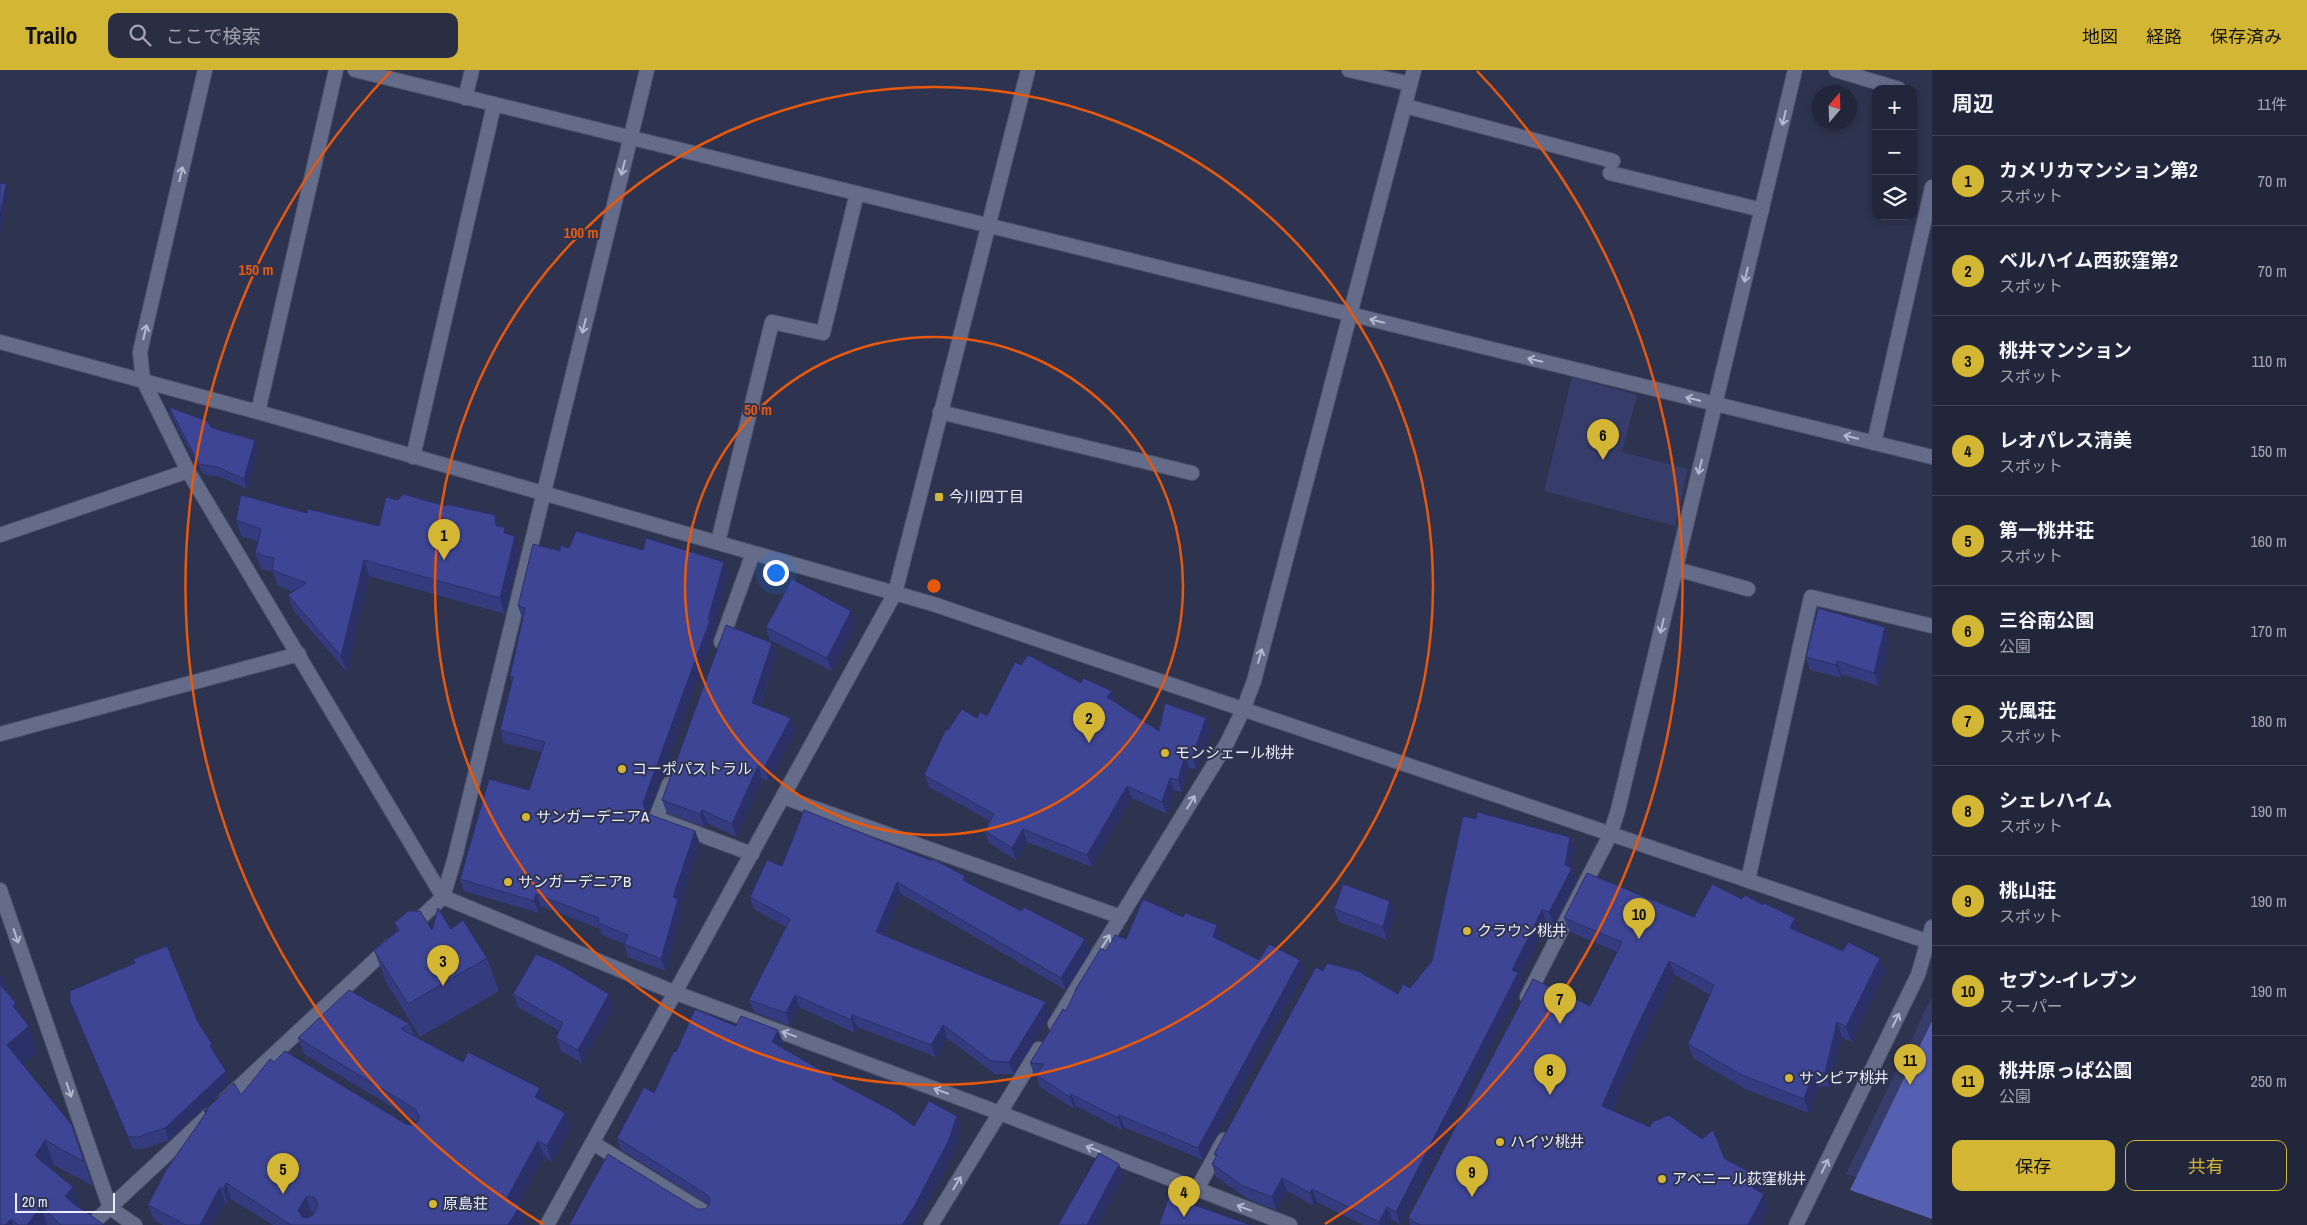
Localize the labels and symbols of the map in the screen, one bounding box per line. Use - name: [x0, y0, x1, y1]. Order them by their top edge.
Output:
- north arrow: [1812, 85, 1857, 130]
- one-way arrow: [1779, 109, 1789, 125]
- one-way arrow: [618, 160, 627, 176]
- one-way arrow: [177, 166, 186, 182]
- text: 100 m: [564, 222, 598, 243]
- text: 150 m: [239, 259, 273, 280]
- one-way arrow: [1741, 267, 1750, 283]
- one-way arrow: [1370, 316, 1386, 325]
- one-way arrow: [579, 318, 588, 334]
- one-way arrow: [141, 324, 150, 340]
- one-way arrow: [1528, 355, 1544, 364]
- one-way arrow: [1685, 394, 1701, 403]
- text: 50 m: [744, 399, 772, 420]
- pin: 6: [1587, 419, 1619, 460]
- one-way arrow: [1843, 432, 1859, 441]
- one-way arrow: [1695, 459, 1704, 475]
- place label: 今川四丁目: [949, 486, 1024, 507]
- marker: 今川四丁目: [933, 491, 945, 503]
- pin: 1: [428, 519, 460, 560]
- your location: [763, 560, 789, 586]
- centre of rings: [925, 577, 943, 595]
- one-way arrow: [1657, 617, 1666, 633]
- one-way arrow: [1256, 649, 1266, 665]
- pin: 2: [1073, 702, 1105, 743]
- place label: モンシェール桃井: [1175, 742, 1295, 763]
- marker: モンシェール桃井: [1159, 747, 1171, 759]
- place label: コーポパストラル: [632, 758, 752, 779]
- marker: コーポパストラル: [616, 763, 628, 775]
- one-way arrow: [1186, 795, 1196, 809]
- place label: サンガーデニアA: [536, 806, 650, 827]
- marker: サンガーデニアA: [520, 811, 532, 823]
- place label: サンガーデニアB: [518, 871, 631, 892]
- marker: サンガーデニアB: [502, 876, 514, 888]
- pin: 10: [1623, 898, 1655, 939]
- place label: クラウン桃井: [1477, 920, 1567, 941]
- marker: クラウン桃井: [1461, 925, 1473, 937]
- one-way arrow: [12, 928, 21, 944]
- one-way arrow: [1102, 934, 1112, 948]
- pin: 3: [427, 945, 459, 986]
- pin: 7: [1544, 983, 1576, 1024]
- one-way arrow: [1891, 1012, 1901, 1027]
- one-way arrow: [781, 1029, 797, 1038]
- pin: 11: [1894, 1044, 1926, 1085]
- pin: 8: [1534, 1054, 1566, 1095]
- place label: サンピア桃井: [1799, 1067, 1889, 1088]
- marker: サンピア桃井: [1783, 1072, 1795, 1084]
- one-way arrow: [65, 1082, 74, 1097]
- one-way arrow: [934, 1086, 949, 1095]
- place label: ハイツ桃井: [1510, 1131, 1585, 1152]
- marker: ハイツ桃井: [1494, 1136, 1506, 1148]
- one-way arrow: [1086, 1144, 1101, 1153]
- pin: 5: [267, 1153, 299, 1194]
- pin: 9: [1456, 1156, 1488, 1197]
- one-way arrow: [1820, 1158, 1830, 1173]
- place label: アベニール荻窪桃井: [1672, 1168, 1807, 1189]
- marker: アベニール荻窪桃井: [1656, 1173, 1668, 1185]
- pin: 4: [1168, 1176, 1200, 1217]
- one-way arrow: [952, 1177, 962, 1191]
- scale bar: [15, 1190, 115, 1213]
- place label: 原島荘: [443, 1193, 488, 1214]
- marker: 原島荘: [427, 1198, 439, 1210]
- one-way arrow: [1237, 1202, 1252, 1212]

